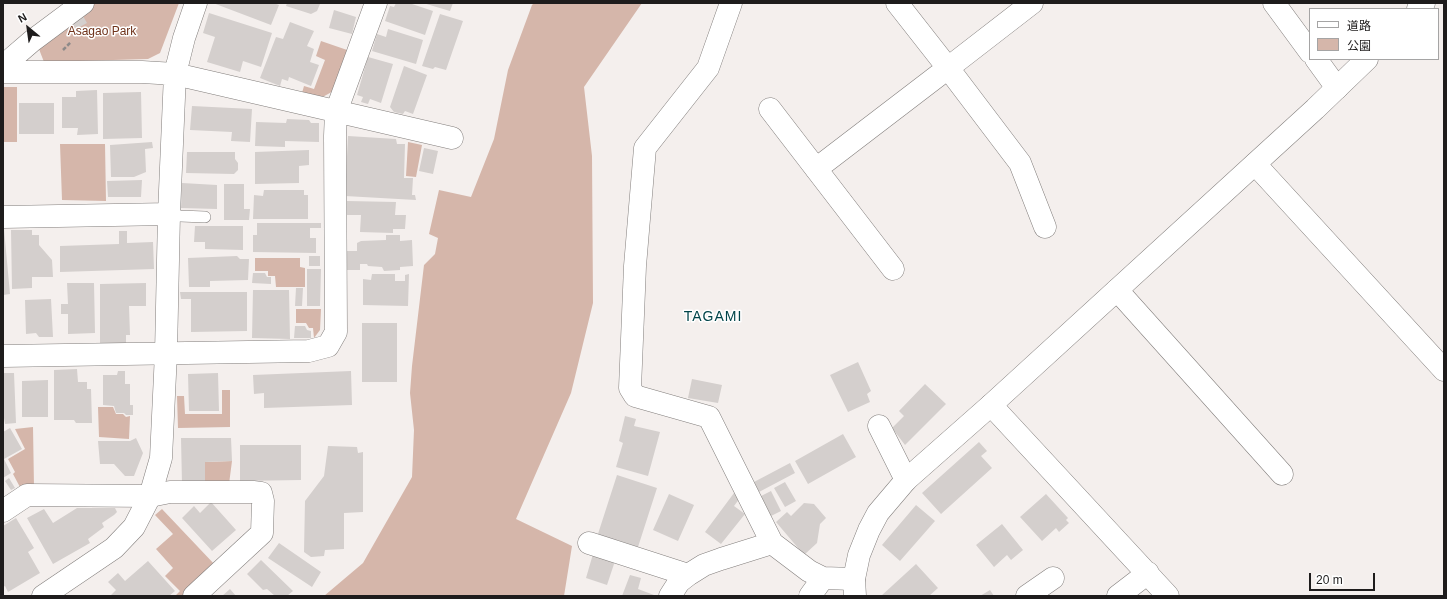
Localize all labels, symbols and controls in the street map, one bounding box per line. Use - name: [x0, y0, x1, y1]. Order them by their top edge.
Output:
- north arrow: [8, 8, 48, 48]
- legend: [1309, 8, 1439, 60]
- text: N: [16, 10, 29, 25]
- text: 道路: [1347, 19, 1371, 33]
- park label: Asagao Park: [68, 25, 136, 39]
- text: 公園: [1347, 39, 1371, 53]
- district label: TAGAMI: [684, 309, 742, 325]
- scale bar: [1311, 565, 1377, 591]
- text: 20 m: [1316, 573, 1343, 587]

